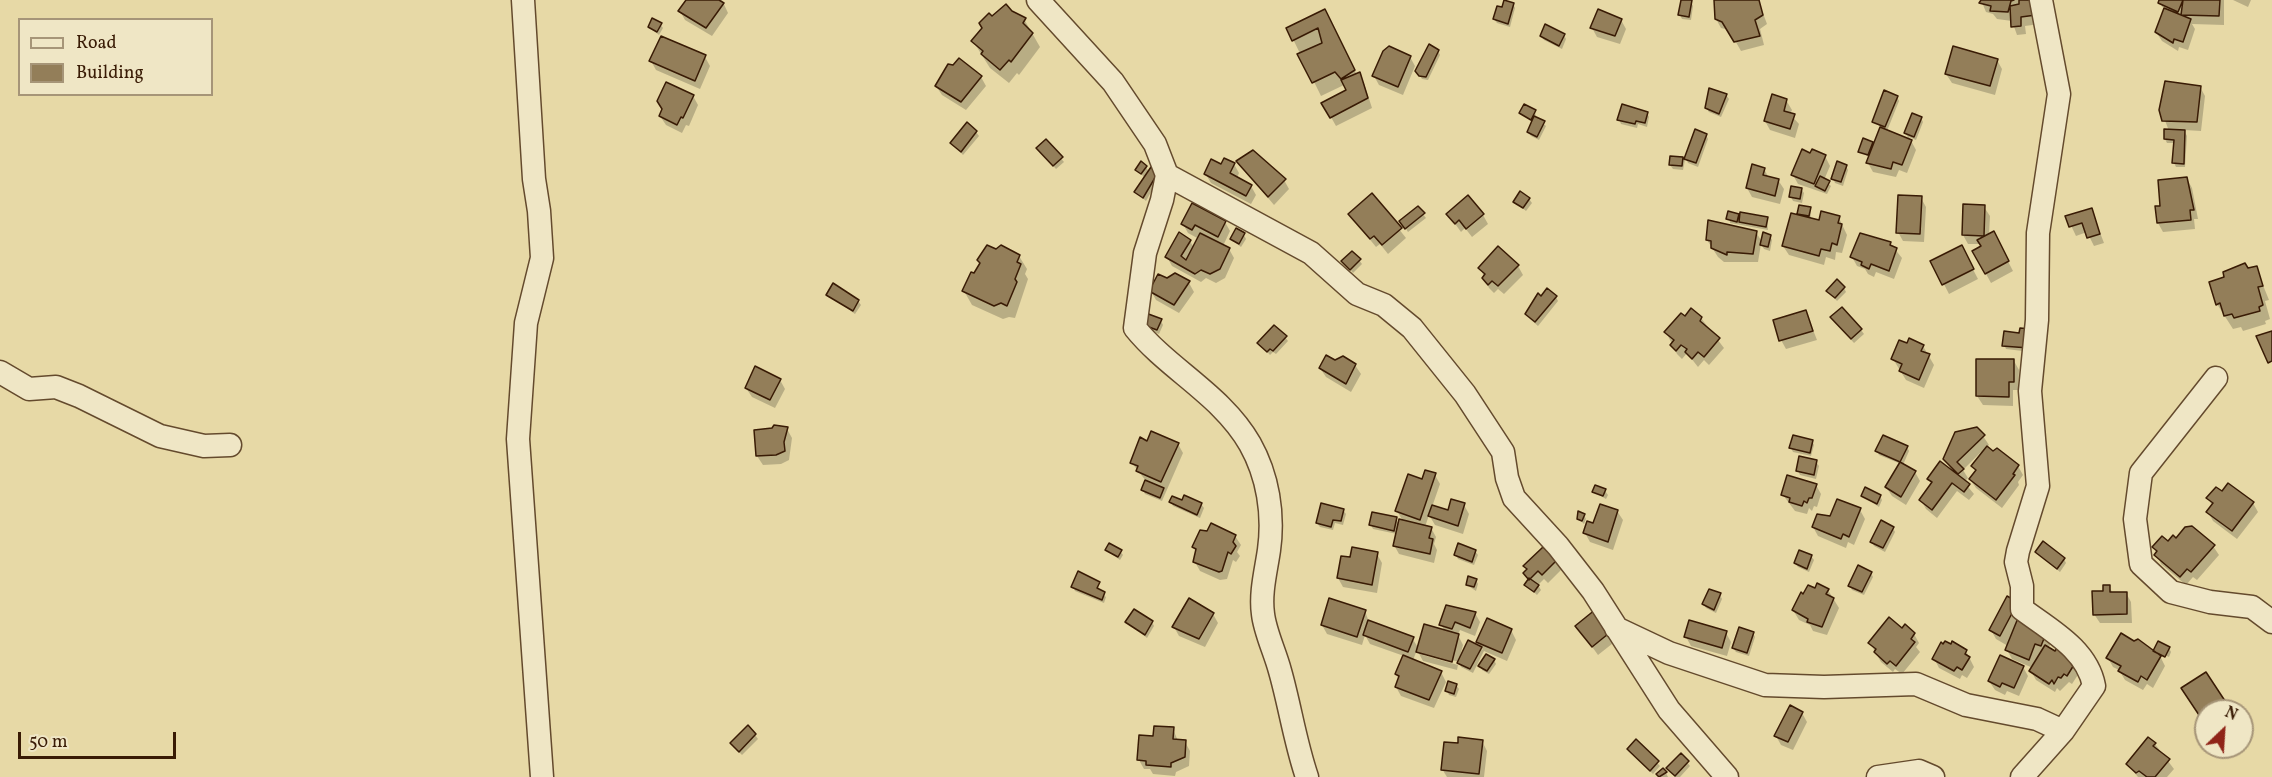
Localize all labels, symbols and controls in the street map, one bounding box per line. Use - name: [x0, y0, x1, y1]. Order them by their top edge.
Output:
- legend: [18, 18, 213, 96]
- text: Road: [76, 31, 117, 56]
- text: Building: [76, 61, 144, 86]
- north arrow: [2194, 699, 2254, 759]
- text: N: [2221, 702, 2241, 727]
- scale bar: [21, 720, 178, 758]
- text: 50 m: [29, 730, 68, 755]

